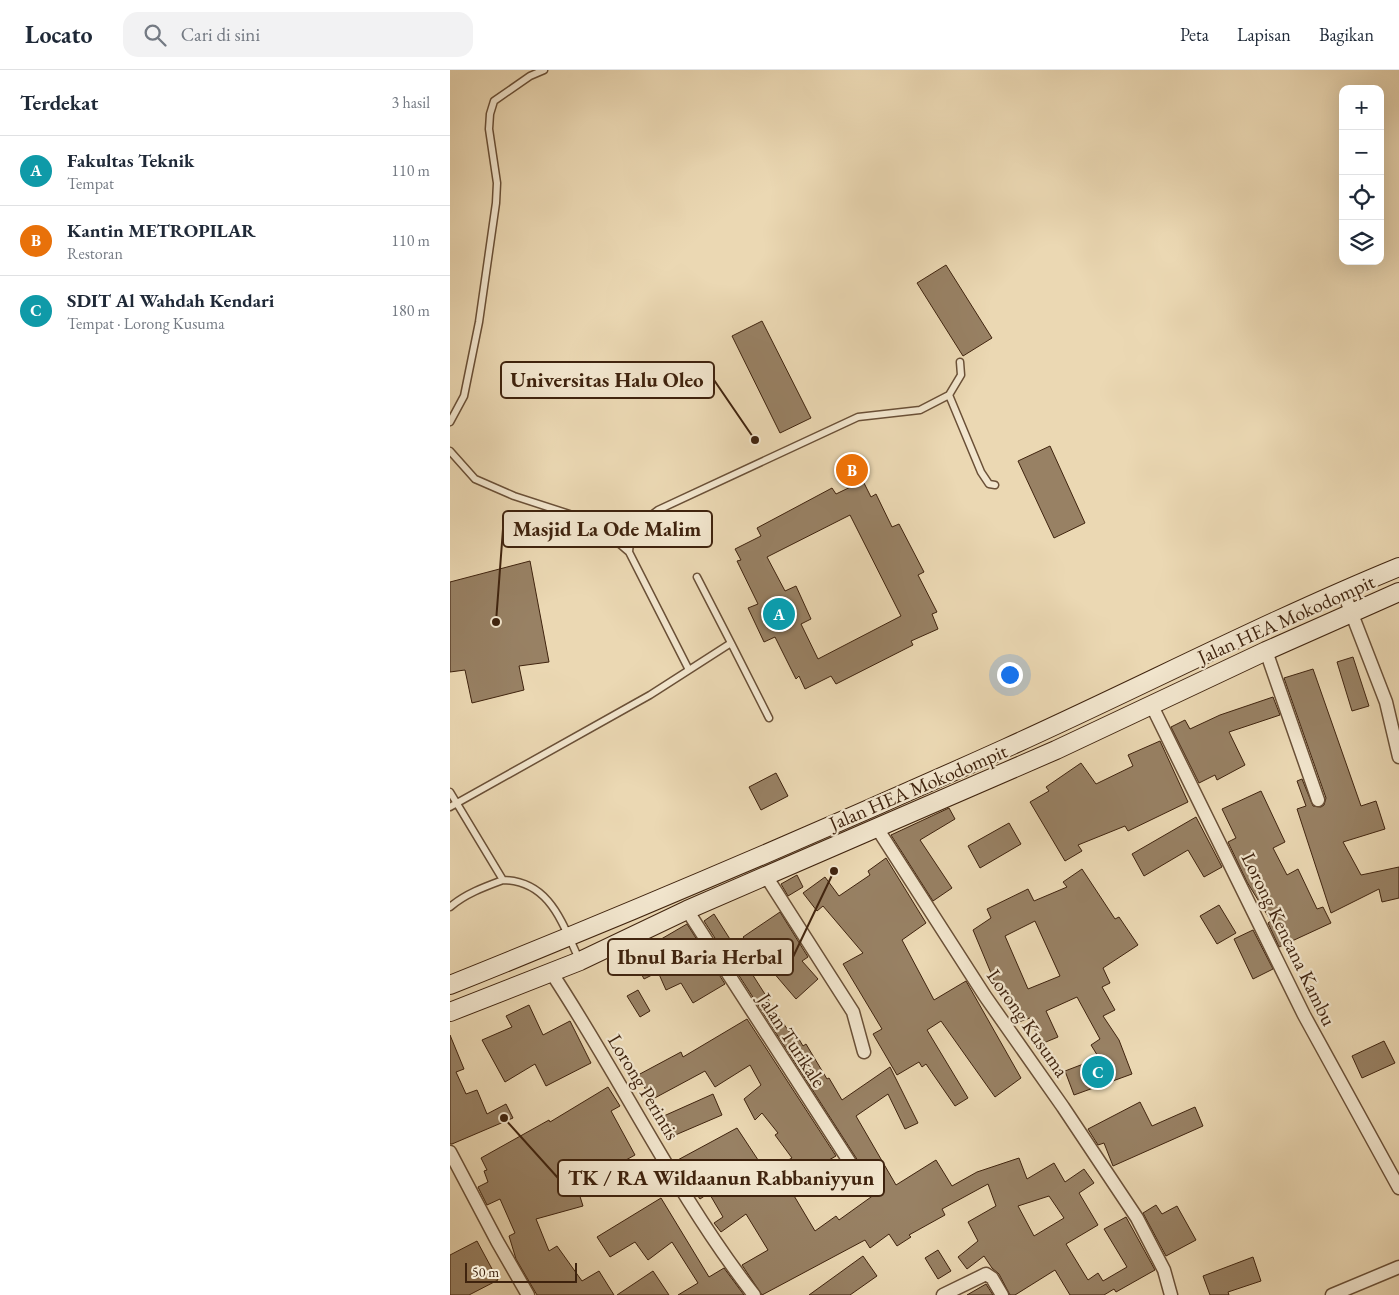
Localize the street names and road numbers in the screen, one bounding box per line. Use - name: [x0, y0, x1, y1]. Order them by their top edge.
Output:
- street label: Jalan HEA Mokodompit: [1192, 568, 1379, 671]
- street label: Jalan HEA Mokodompit: [823, 737, 1012, 837]
- street label: Lorong Kencana Kambu: [1236, 848, 1342, 1030]
- street label: Lorong Kusuma: [981, 964, 1075, 1082]
- street label: Jalan Turikale: [751, 986, 832, 1092]
- street label: Lorong Perintis: [602, 1029, 686, 1145]

